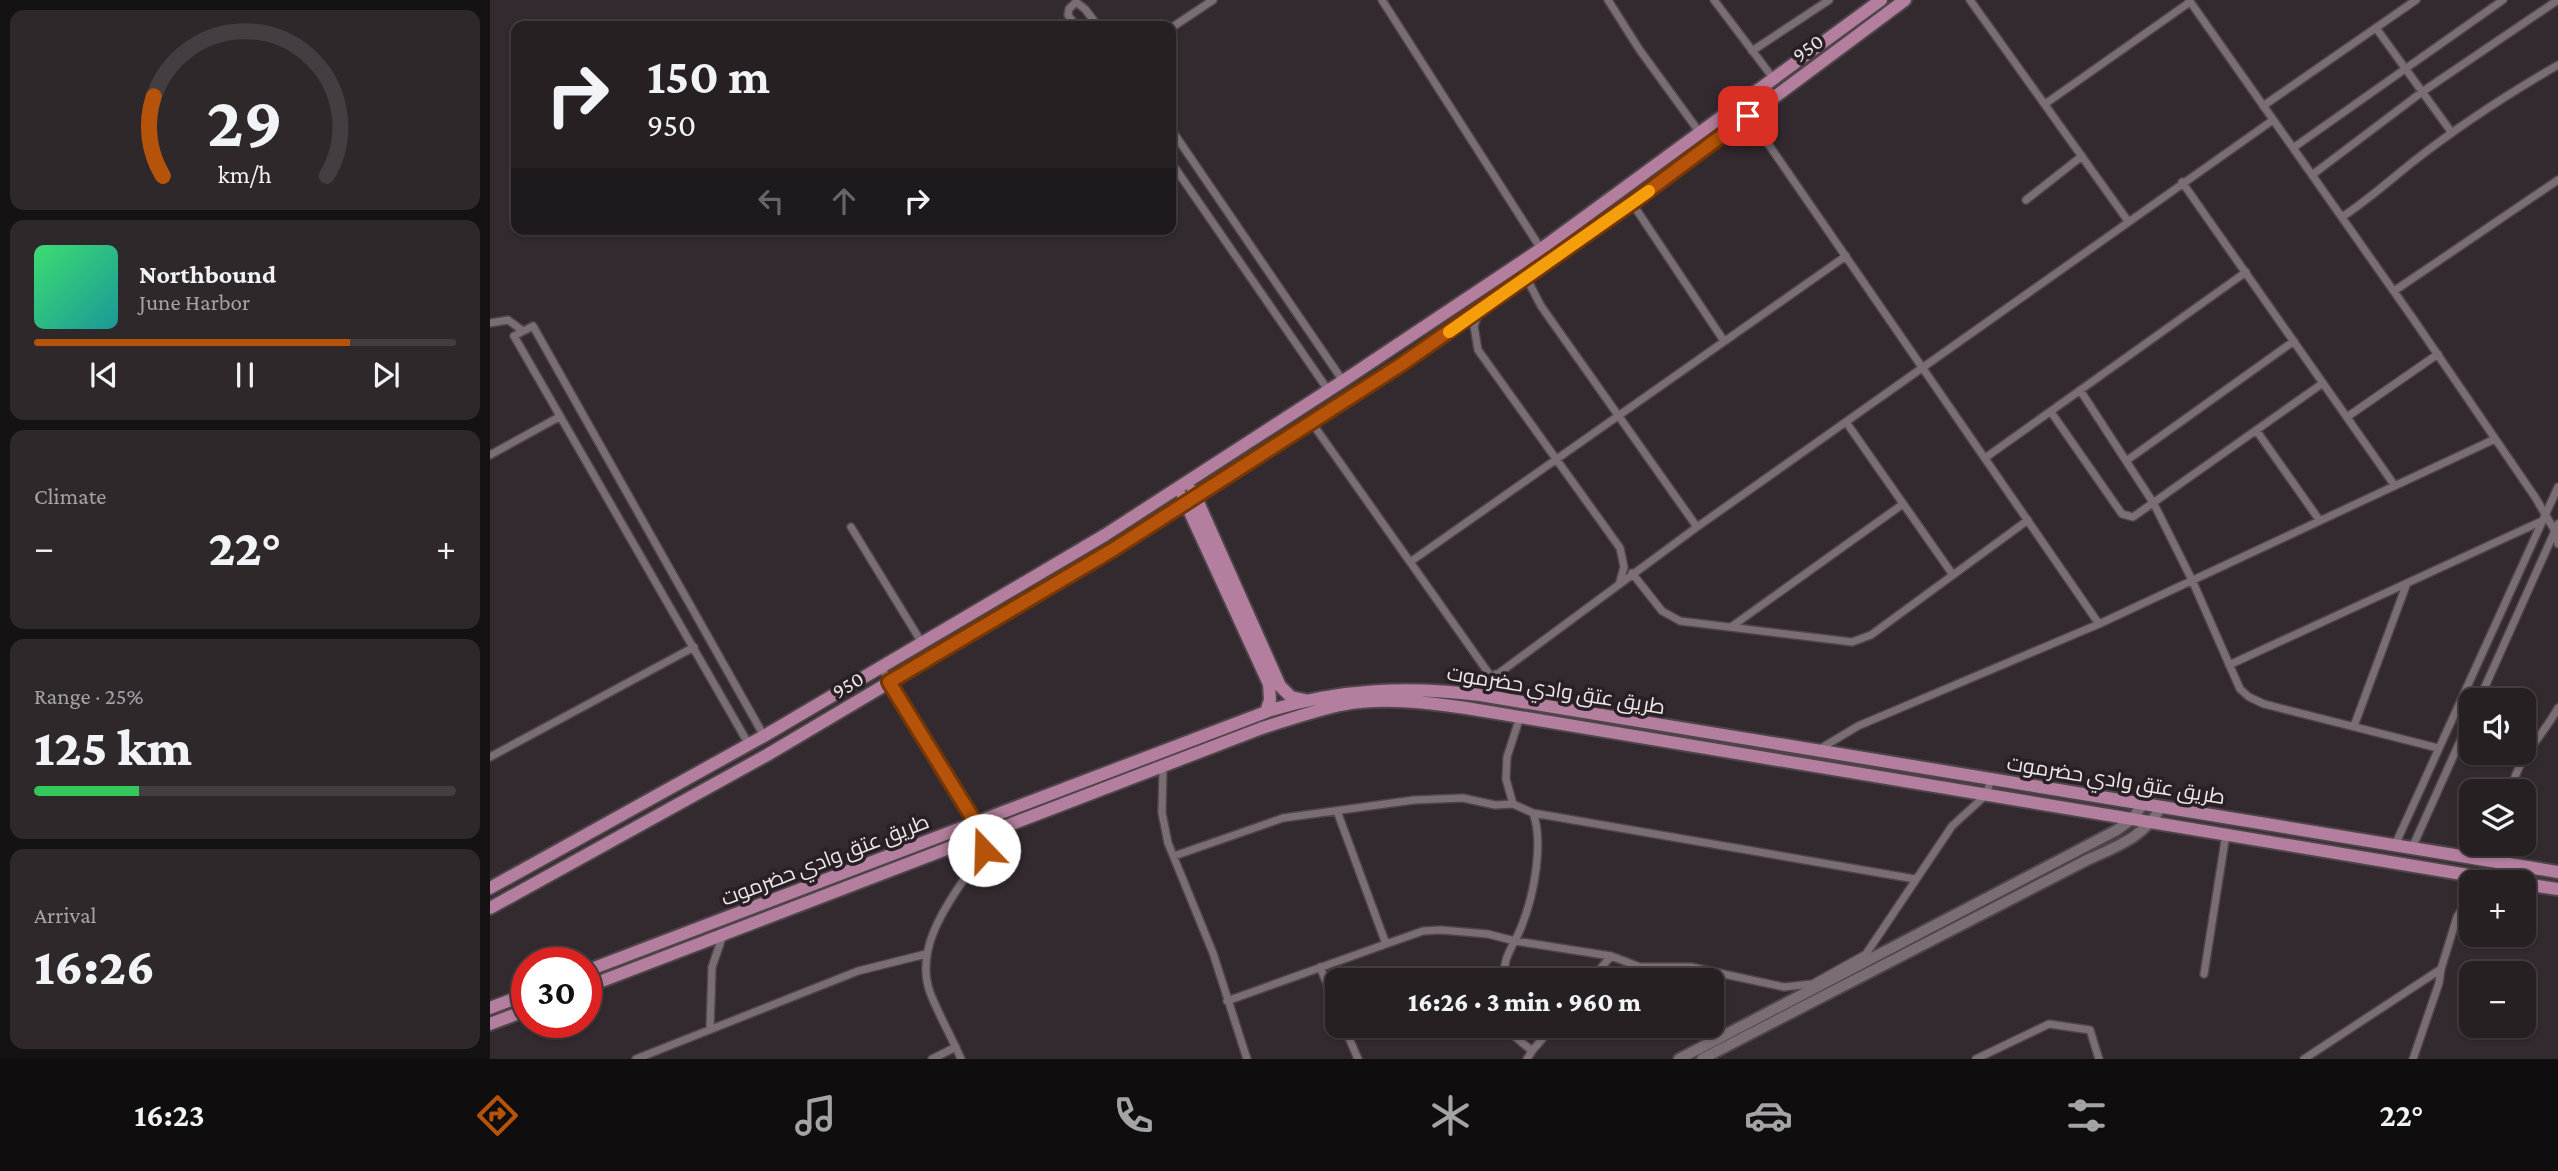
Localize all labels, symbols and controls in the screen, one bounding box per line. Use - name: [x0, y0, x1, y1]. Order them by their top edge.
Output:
- street label: 950: [1788, 29, 1828, 67]
- icon: right: [532, 49, 623, 140]
- text: 150 m: [647, 49, 770, 104]
- text: 29: [207, 81, 283, 162]
- pin: [1718, 86, 1778, 146]
- icon: arrive: [1729, 97, 1767, 135]
- text: 950: [647, 107, 696, 143]
- text: km/h: [218, 161, 272, 188]
- icon: left: [752, 182, 790, 220]
- icon: ahead: [825, 182, 863, 220]
- icon: right: [898, 182, 936, 220]
- text: Northbound: [139, 260, 276, 289]
- text: June Harbor: [139, 289, 250, 315]
- icon: previous: [85, 356, 123, 394]
- icon: pause: [226, 356, 264, 394]
- icon: next: [367, 356, 405, 394]
- text: Climate: [34, 483, 106, 509]
- text: 22°: [208, 518, 282, 576]
- text: −: [34, 526, 54, 568]
- text: +: [436, 526, 456, 568]
- street label: طريق عتق وادي حضرموت: [1445, 661, 1667, 723]
- street label: 950: [828, 666, 868, 704]
- text: Range · 25%: [34, 683, 143, 709]
- map controls: [2459, 688, 2536, 1038]
- button: sound: [2459, 688, 2536, 765]
- text: 125 km: [34, 718, 192, 776]
- street label: طريق عتق وادي حضرموت: [2005, 751, 2227, 813]
- button: layers: [2459, 779, 2536, 856]
- street label: طريق عتق وادي حضرموت: [718, 809, 934, 914]
- position arrow: [947, 813, 1021, 887]
- button: +: [2459, 870, 2536, 947]
- text: Arrival: [34, 902, 97, 928]
- text: 16:26: [34, 937, 155, 995]
- speed limit sign: 30: [511, 947, 602, 1038]
- button: −: [2459, 961, 2536, 1038]
- text: 16:26 · 3 min · 960 m: [1408, 988, 1641, 1017]
- icon: directions: [473, 1091, 522, 1140]
- icon: music: [791, 1091, 840, 1140]
- icon: phone: [1109, 1091, 1158, 1140]
- icon: climate: [1426, 1091, 1475, 1140]
- icon: car: [1744, 1091, 1793, 1140]
- icon: filters: [2062, 1091, 2111, 1140]
- text: 16:23: [134, 1097, 205, 1133]
- text: 22°: [2380, 1097, 2424, 1133]

